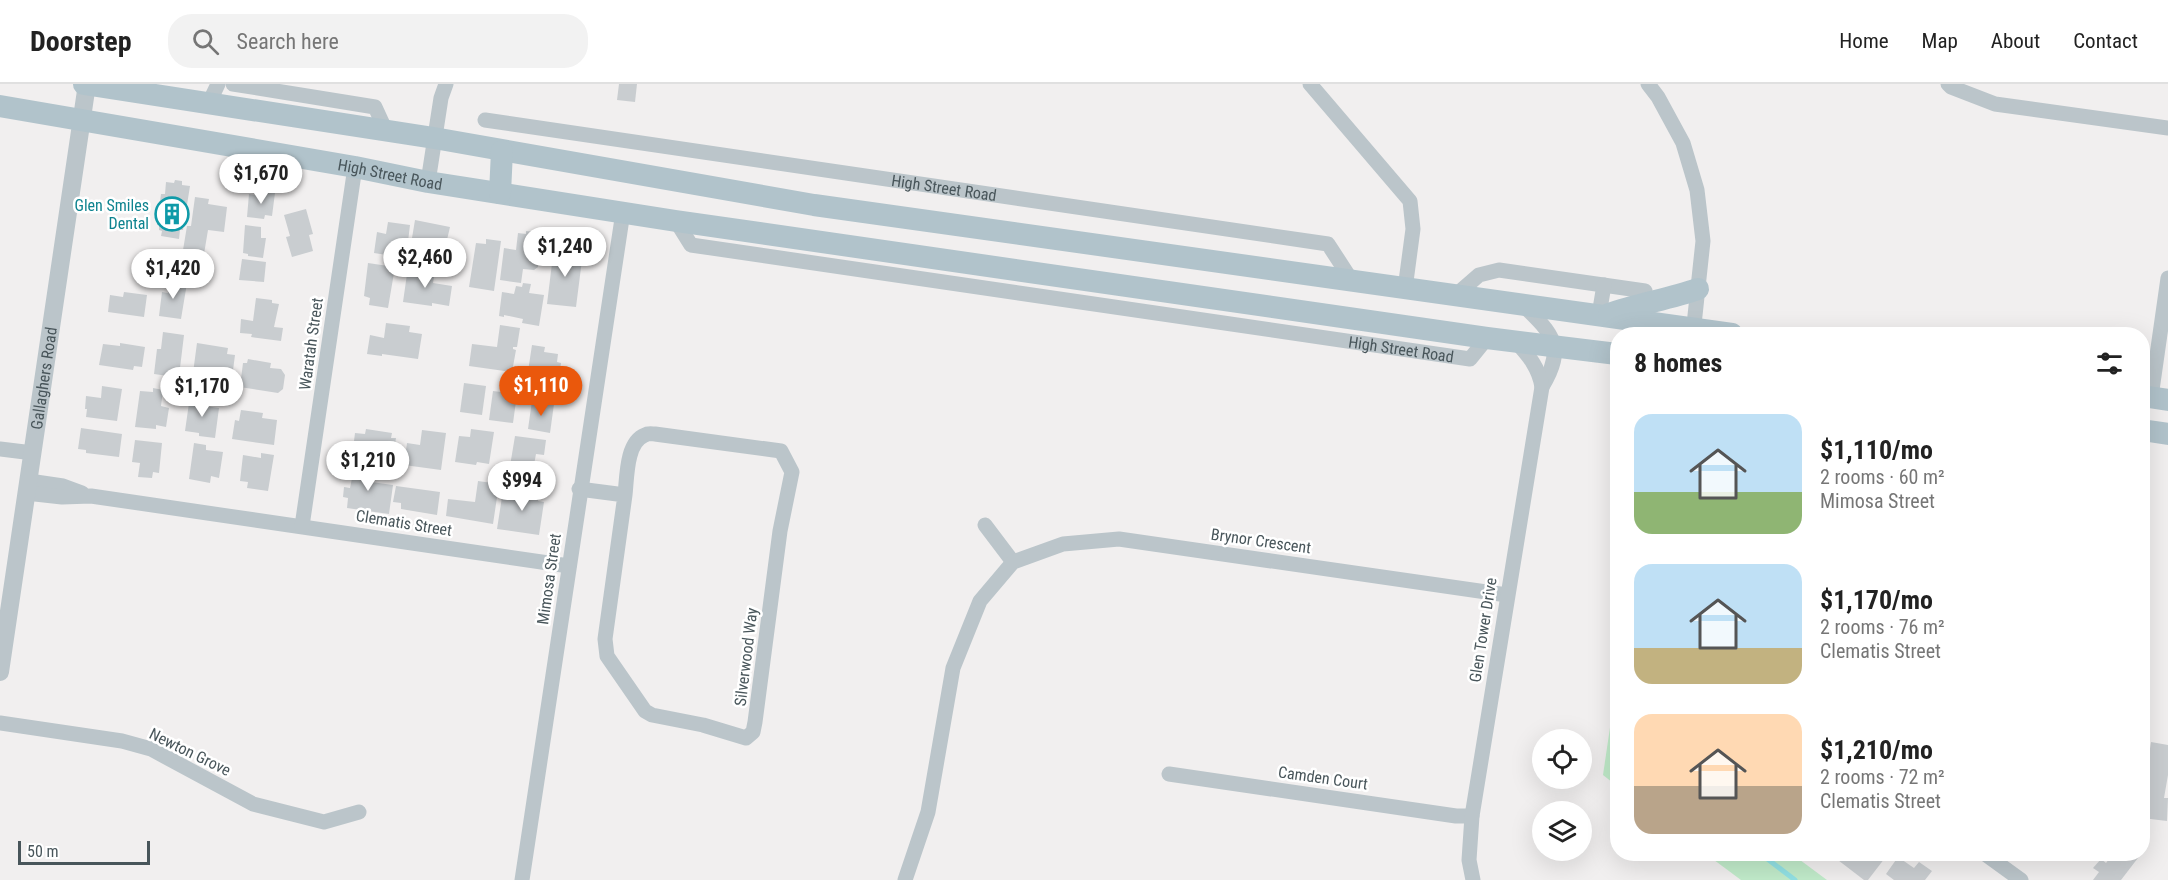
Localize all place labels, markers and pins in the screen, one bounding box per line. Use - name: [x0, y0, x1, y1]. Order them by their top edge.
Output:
- pin: $1,670: [212, 154, 310, 205]
- place label: Glen Smiles Dental: [74, 196, 149, 233]
- building icon: Glen Smiles Dental: [154, 196, 190, 232]
- pin: $1,240: [516, 227, 614, 278]
- pin: $2,460: [376, 238, 474, 289]
- pin: $1,420: [124, 249, 222, 300]
- pin: $1,110: [492, 366, 590, 417]
- pin: $1,170: [153, 367, 251, 418]
- pin: $1,210: [319, 441, 417, 492]
- pin: $994: [486, 461, 558, 512]

